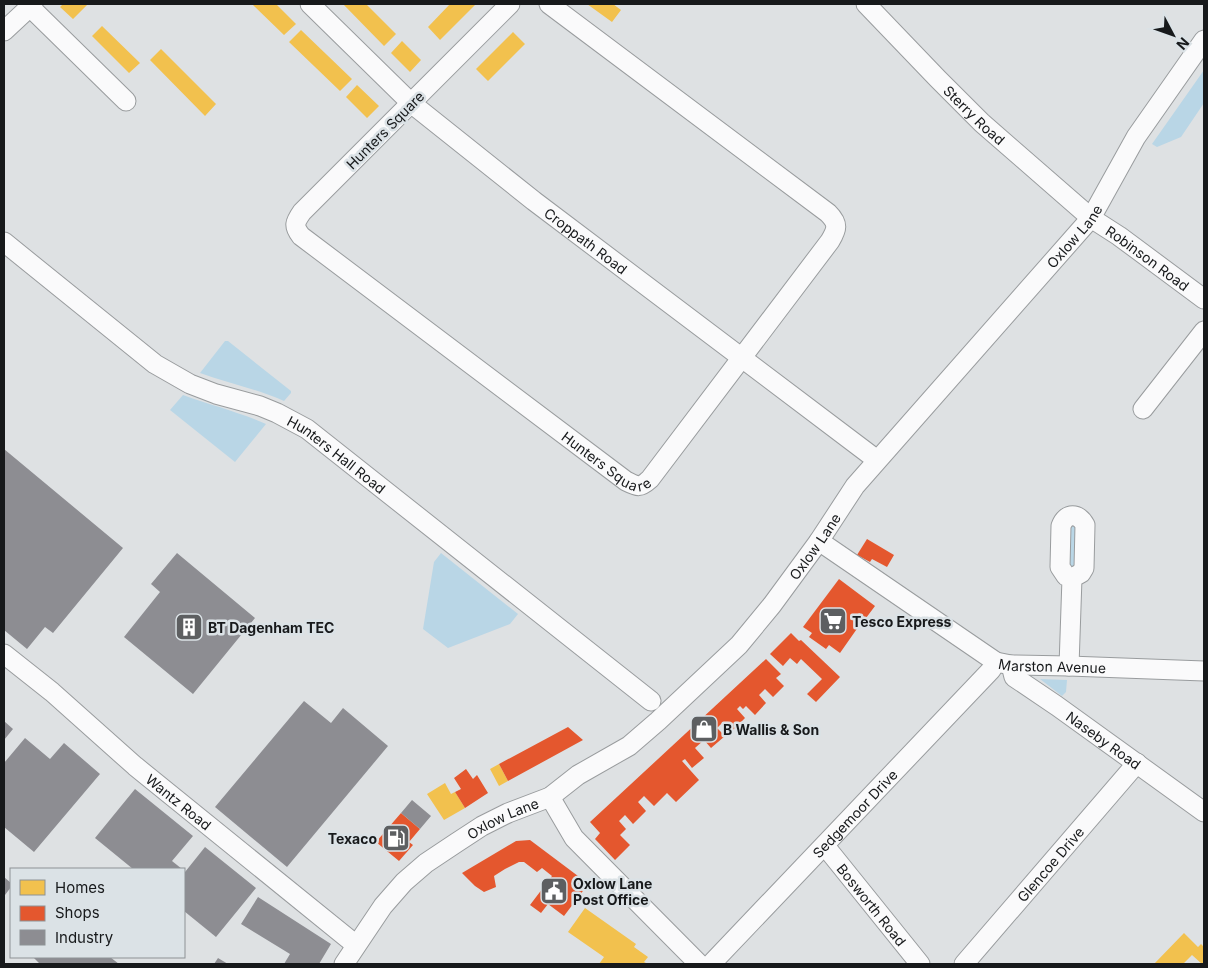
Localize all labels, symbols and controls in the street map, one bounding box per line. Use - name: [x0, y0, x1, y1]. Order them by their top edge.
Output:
- north arrow: [1148, 10, 1198, 60]
- text: N: [1173, 34, 1193, 53]
- street label: Sterry Road: [940, 81, 1009, 148]
- street label: Hunters Square: [343, 88, 427, 172]
- street label: Oxlow Lane: [1043, 202, 1105, 271]
- street label: Croppath Road: [541, 204, 631, 277]
- street label: Robinson Road: [1103, 221, 1193, 294]
- street label: Hunters Hall Road: [285, 412, 389, 497]
- street label: Hunters Square: [559, 427, 654, 494]
- street label: Oxlow Lane: [785, 510, 844, 583]
- supermarket icon: Tesco Express: [818, 606, 848, 636]
- building icon: BT Dagenham TEC: [174, 612, 204, 642]
- place label: Tesco Express: [852, 613, 952, 630]
- place label: BT Dagenham TEC: [208, 619, 334, 636]
- street label: Marston Avenue: [997, 654, 1106, 676]
- street label: Naseby Road: [1063, 707, 1144, 772]
- shop icon: B Wallis & Son: [689, 714, 719, 744]
- place label: B Wallis & Son: [723, 721, 819, 738]
- street label: Sedgemoor Drive: [808, 766, 900, 861]
- street label: Wantz Road: [143, 770, 215, 833]
- street label: Oxlow Lane: [463, 794, 541, 842]
- fuel station icon: Texaco: [381, 823, 411, 853]
- street label: Glencoe Drive: [1013, 823, 1087, 905]
- place label: Texaco: [328, 830, 377, 847]
- street label: Bosworth Road: [834, 860, 910, 949]
- legend: [10, 868, 185, 958]
- place label: Oxlow Lane Post Office: [573, 875, 652, 908]
- public building icon: Oxlow Lane Post Office: [539, 876, 569, 906]
- text: Homes: [55, 878, 105, 897]
- text: Shops: [55, 903, 100, 922]
- text: Industry: [55, 928, 114, 947]

